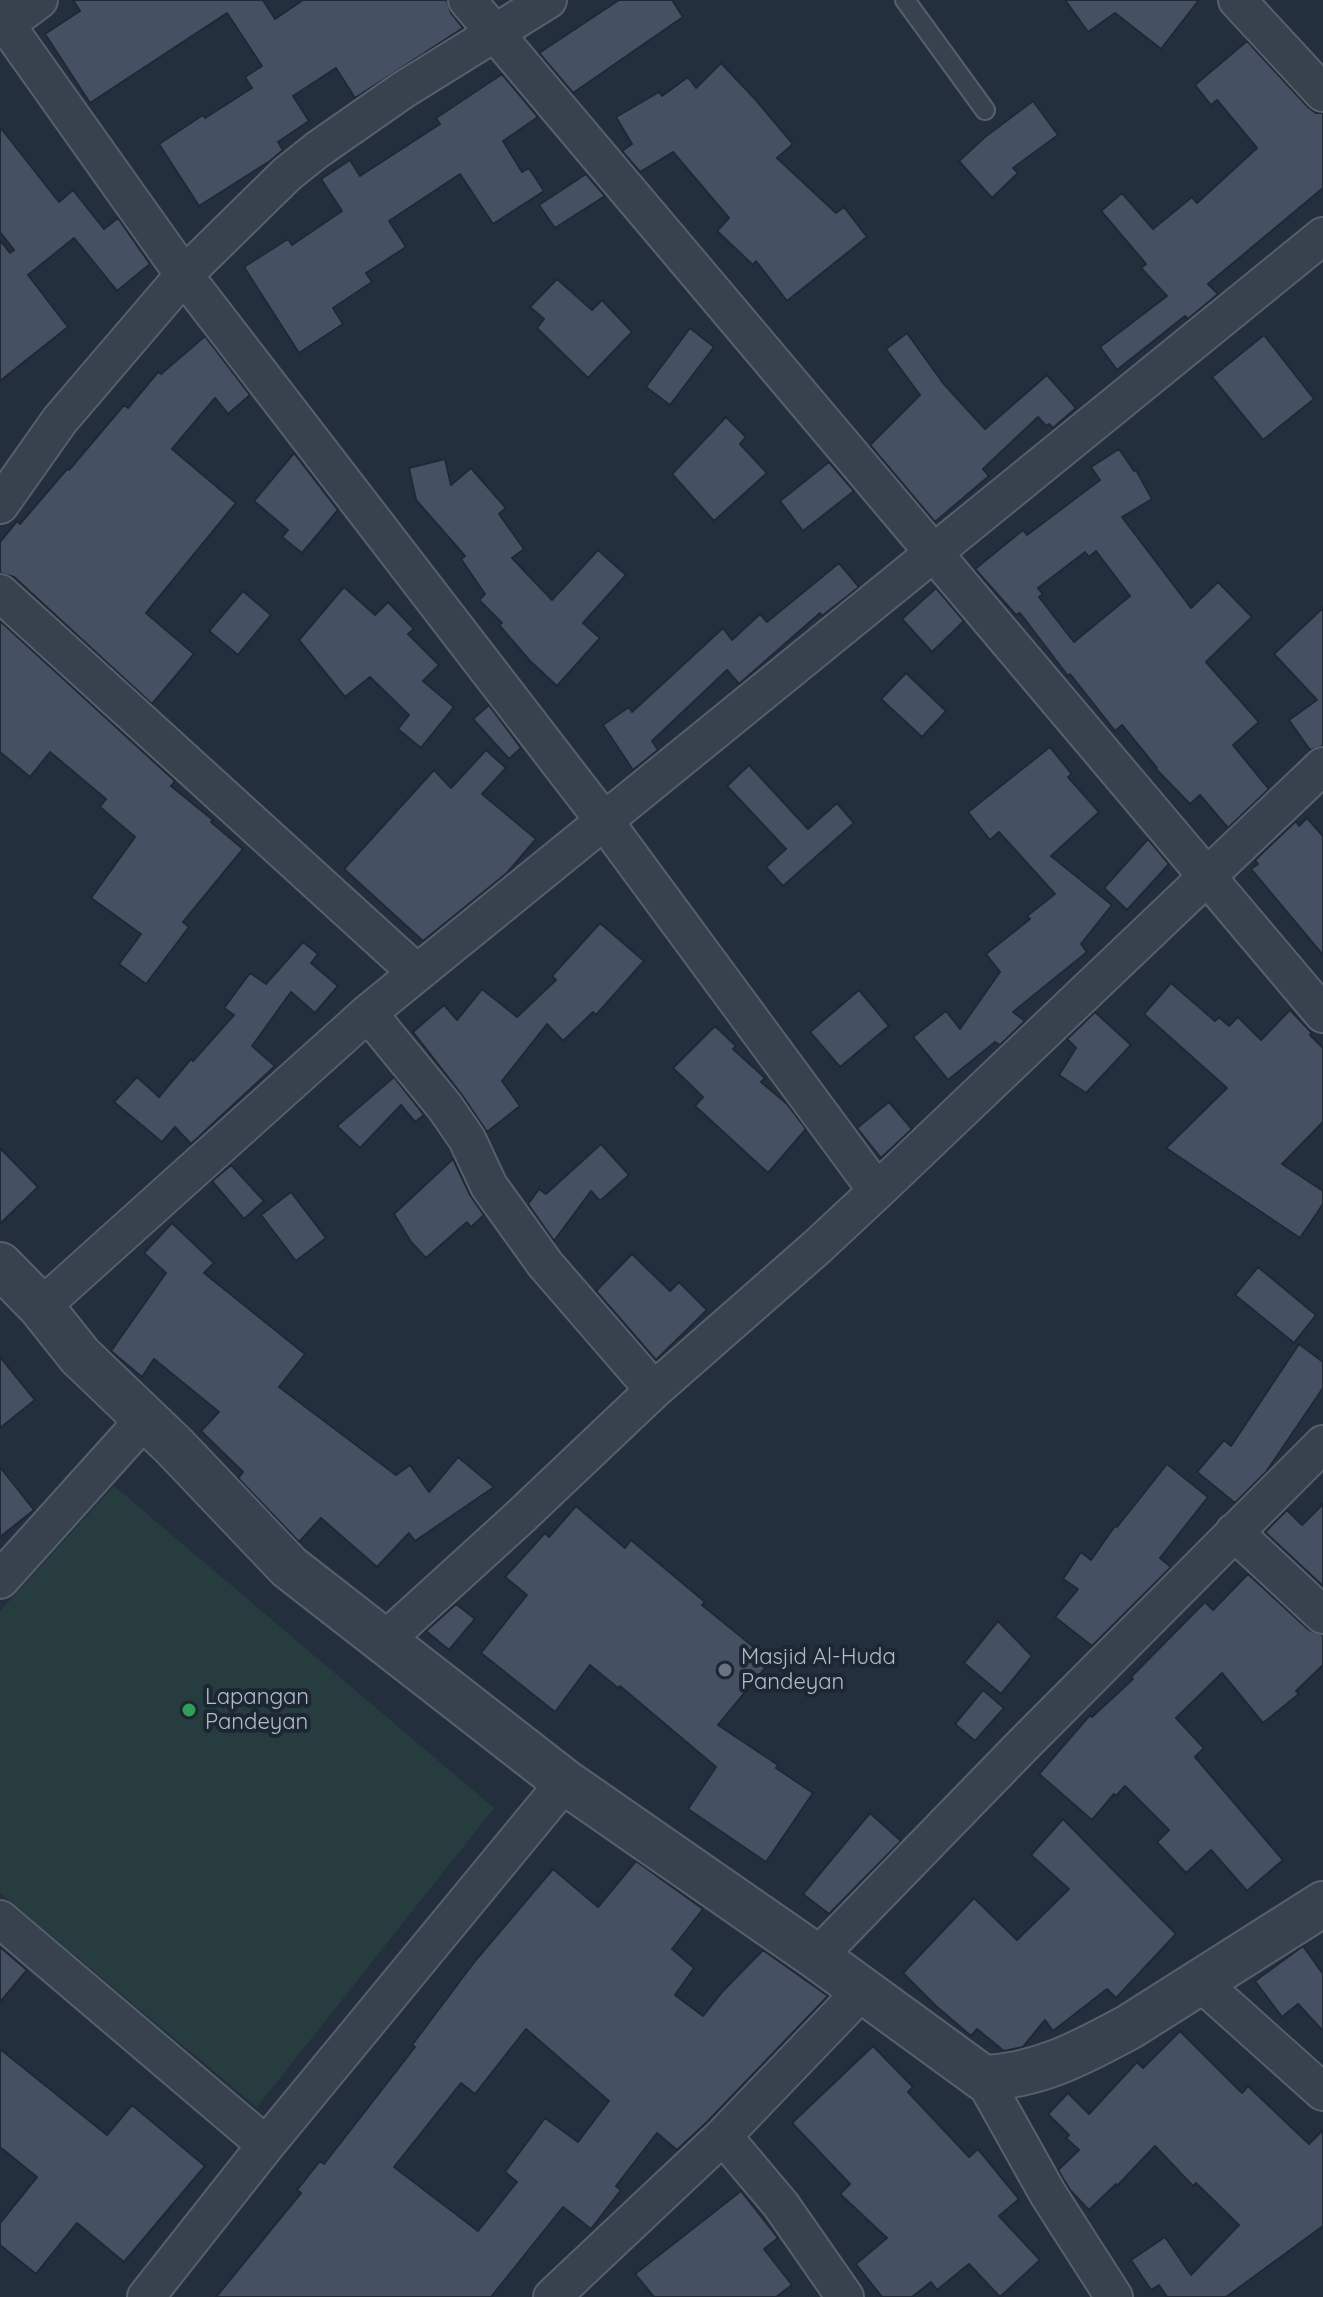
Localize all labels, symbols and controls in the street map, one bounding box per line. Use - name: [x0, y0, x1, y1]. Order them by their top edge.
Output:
- place label: Masjid Al-Huda Pandeyan: [741, 1644, 896, 1696]
- marker: Masjid Al-Huda Pandeyan: [716, 1661, 734, 1679]
- place label: Lapangan Pandeyan: [205, 1684, 309, 1736]
- marker: Lapangan Pandeyan: [180, 1701, 198, 1719]

